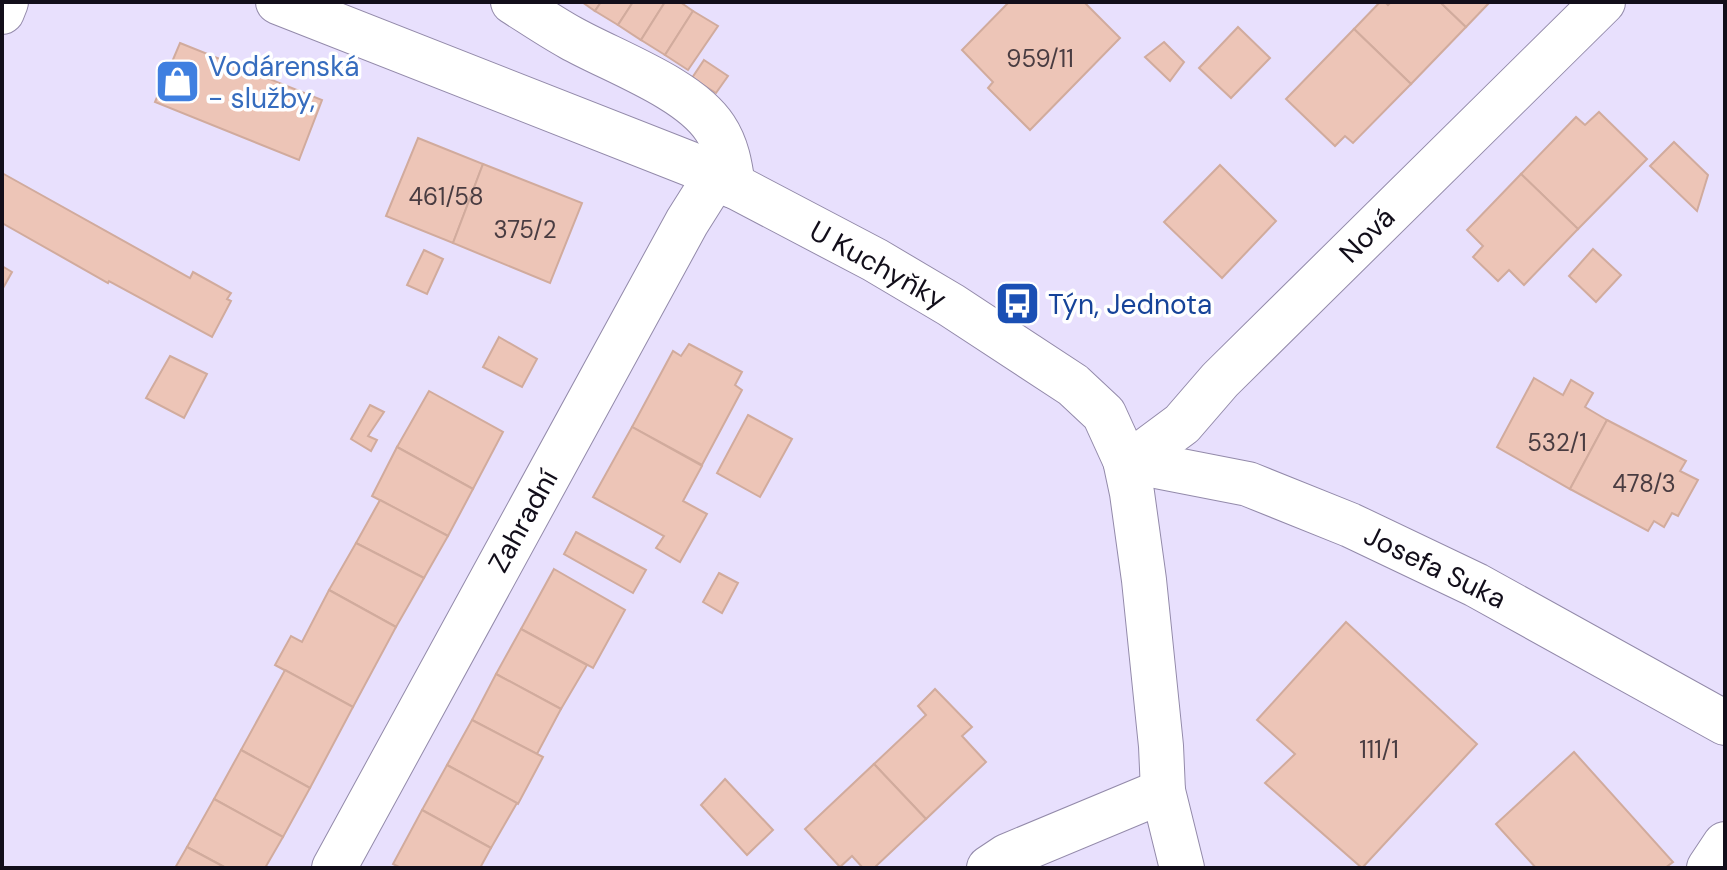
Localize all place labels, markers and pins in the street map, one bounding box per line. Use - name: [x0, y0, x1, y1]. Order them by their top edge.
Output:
- place label: Vodárenská - služby,: [208, 48, 359, 117]
- shop icon: Vodárenská - služby,: [153, 58, 201, 106]
- bus stop icon: Týn, Jednota: [993, 280, 1041, 328]
- place label: Týn, Jednota: [1048, 286, 1212, 323]

